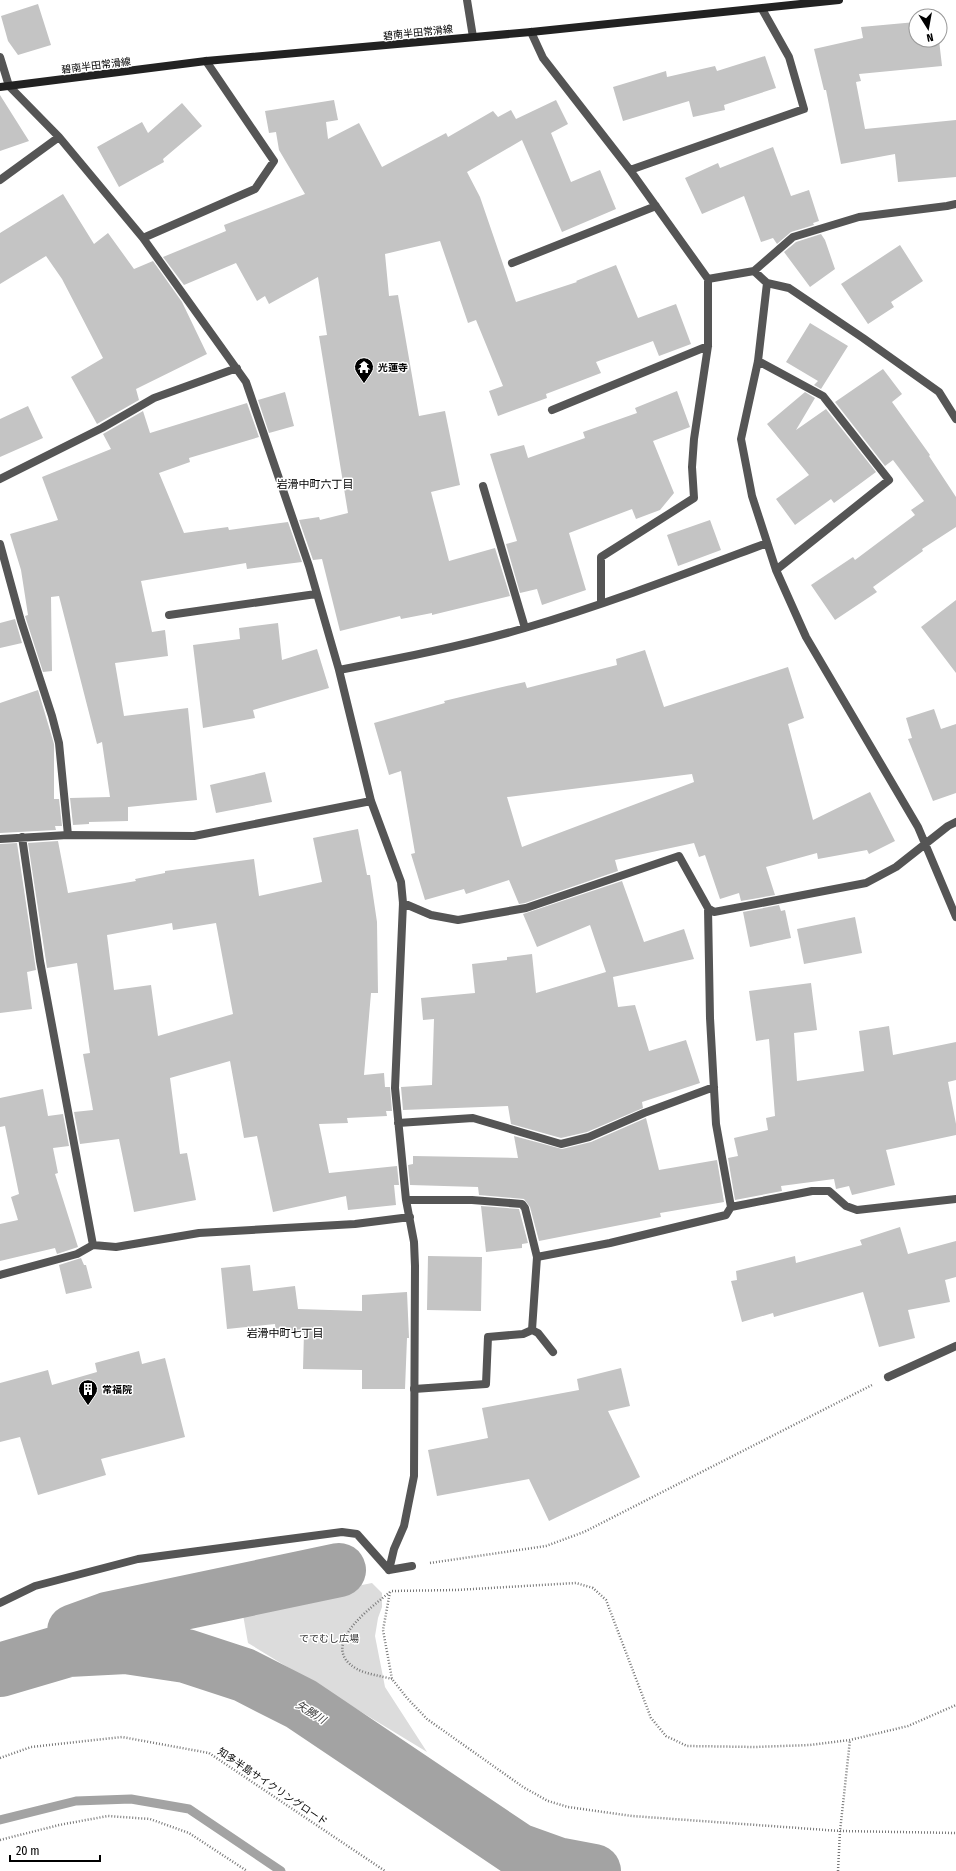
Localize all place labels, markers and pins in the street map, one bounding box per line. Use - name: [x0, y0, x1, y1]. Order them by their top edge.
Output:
- temple icon: 光蓮寺: [353, 356, 375, 384]
- place label: 光蓮寺: [378, 362, 408, 374]
- building icon: 常福院: [77, 1378, 99, 1406]
- place label: 常福院: [102, 1384, 132, 1396]

